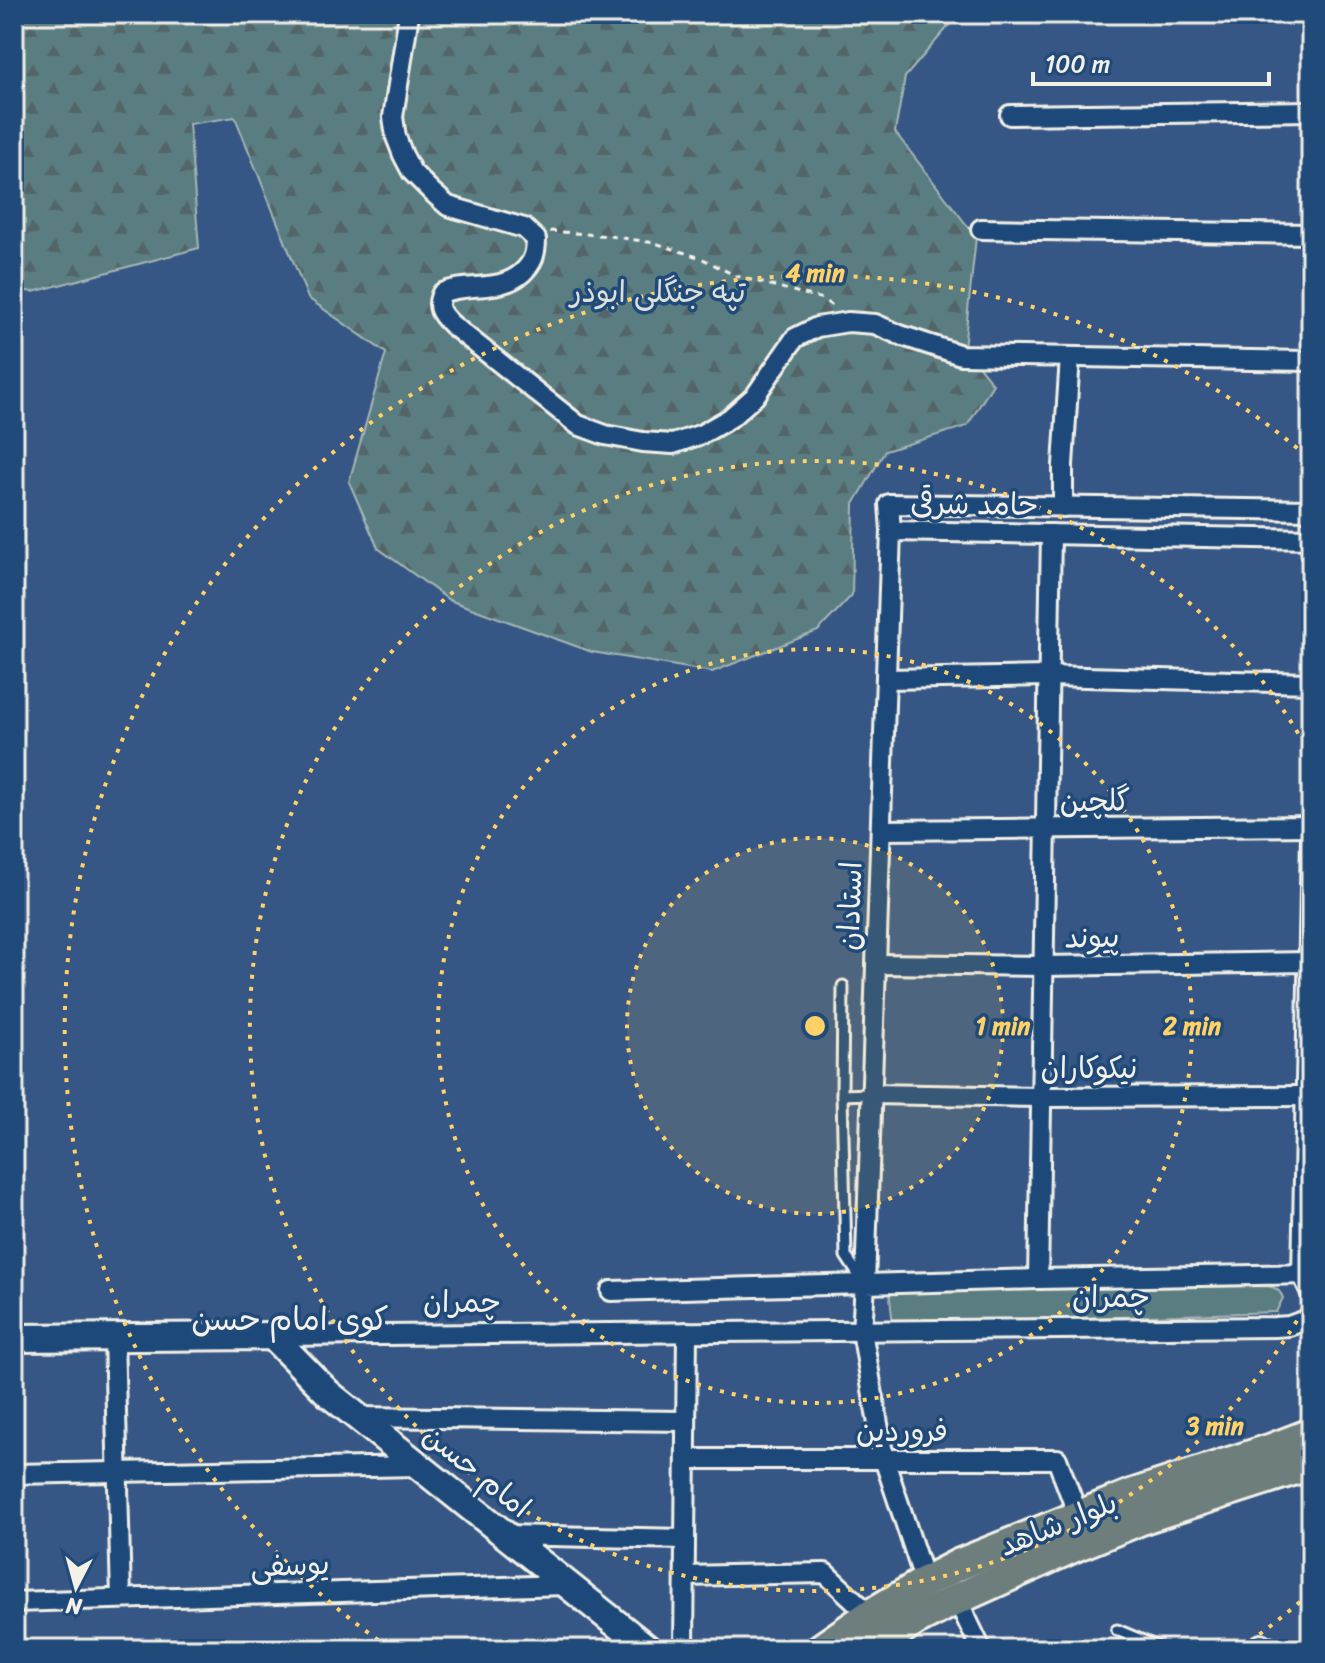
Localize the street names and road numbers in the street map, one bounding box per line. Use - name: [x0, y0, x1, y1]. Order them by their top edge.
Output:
- street label: حامد شرقی: [910, 476, 1038, 532]
- street label: گلچین: [1059, 773, 1131, 829]
- street label: استادان: [821, 860, 879, 952]
- street label: پیوند: [1064, 910, 1120, 964]
- street label: نیکوکاران: [1041, 1041, 1137, 1095]
- street label: چمران: [1072, 1270, 1150, 1324]
- street label: چمران: [423, 1275, 501, 1329]
- street label: فروردین: [856, 1404, 948, 1458]
- street label: امام حسن: [410, 1410, 544, 1532]
- street label: بلوار شاهد: [990, 1476, 1126, 1572]
- street label: یوسفی: [249, 1537, 331, 1593]

